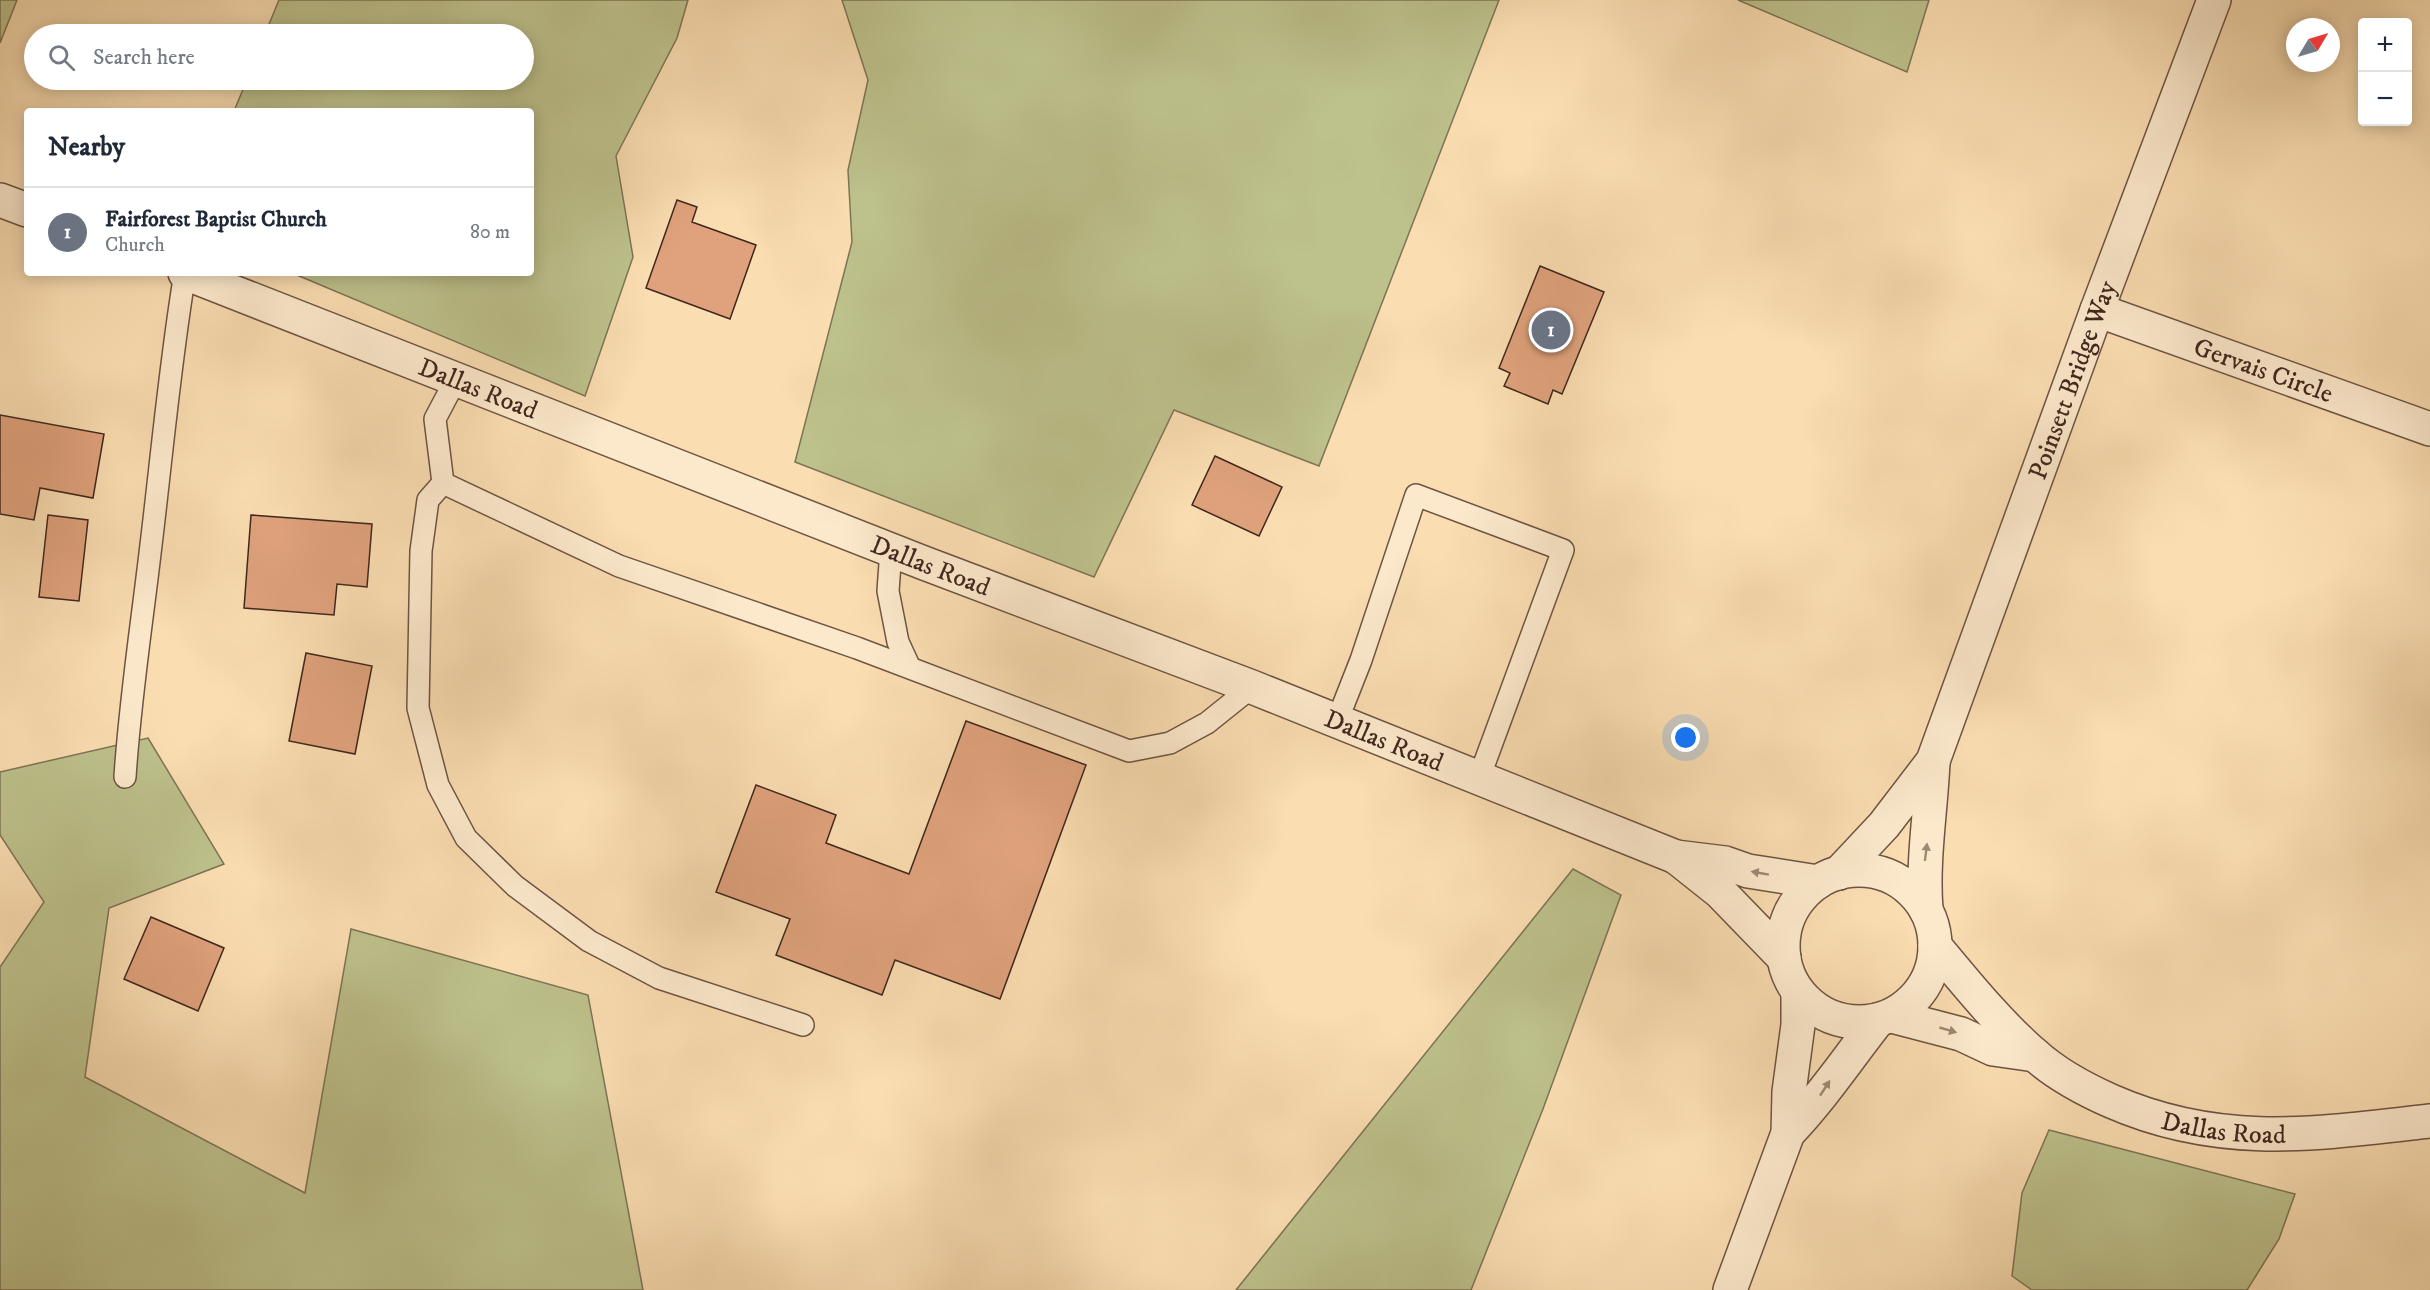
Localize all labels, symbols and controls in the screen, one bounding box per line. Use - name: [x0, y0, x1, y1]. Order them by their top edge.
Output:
- north arrow: [2286, 18, 2340, 72]
- map controls: [2358, 18, 2412, 126]
- button: +: [2358, 18, 2412, 72]
- search box: [24, 24, 534, 90]
- icon: search: [45, 41, 78, 74]
- text: Search here: [93, 44, 195, 71]
- button: −: [2358, 72, 2412, 126]
- text: Nearby: [48, 131, 125, 164]
- text: Fairforest Baptist Church: [105, 206, 327, 233]
- text: 1: [64, 220, 71, 245]
- text: 80 m: [470, 220, 510, 245]
- text: Church: [105, 233, 165, 258]
- street label: Poinsett Bridge Way: [2022, 276, 2125, 484]
- pin: 1: [1532, 308, 1570, 352]
- street label: Gervais Circle: [2189, 331, 2337, 411]
- street label: Dallas Road: [413, 351, 542, 428]
- street label: Dallas Road: [866, 529, 995, 605]
- street label: Dallas Road: [1319, 703, 1448, 780]
- your location: [1671, 723, 1700, 752]
- one-way arrow: [1922, 842, 1931, 861]
- one-way arrow: [1750, 868, 1769, 877]
- one-way arrow: [1939, 1026, 1957, 1036]
- one-way arrow: [1820, 1080, 1831, 1096]
- street label: Dallas Road: [2157, 1105, 2286, 1152]

